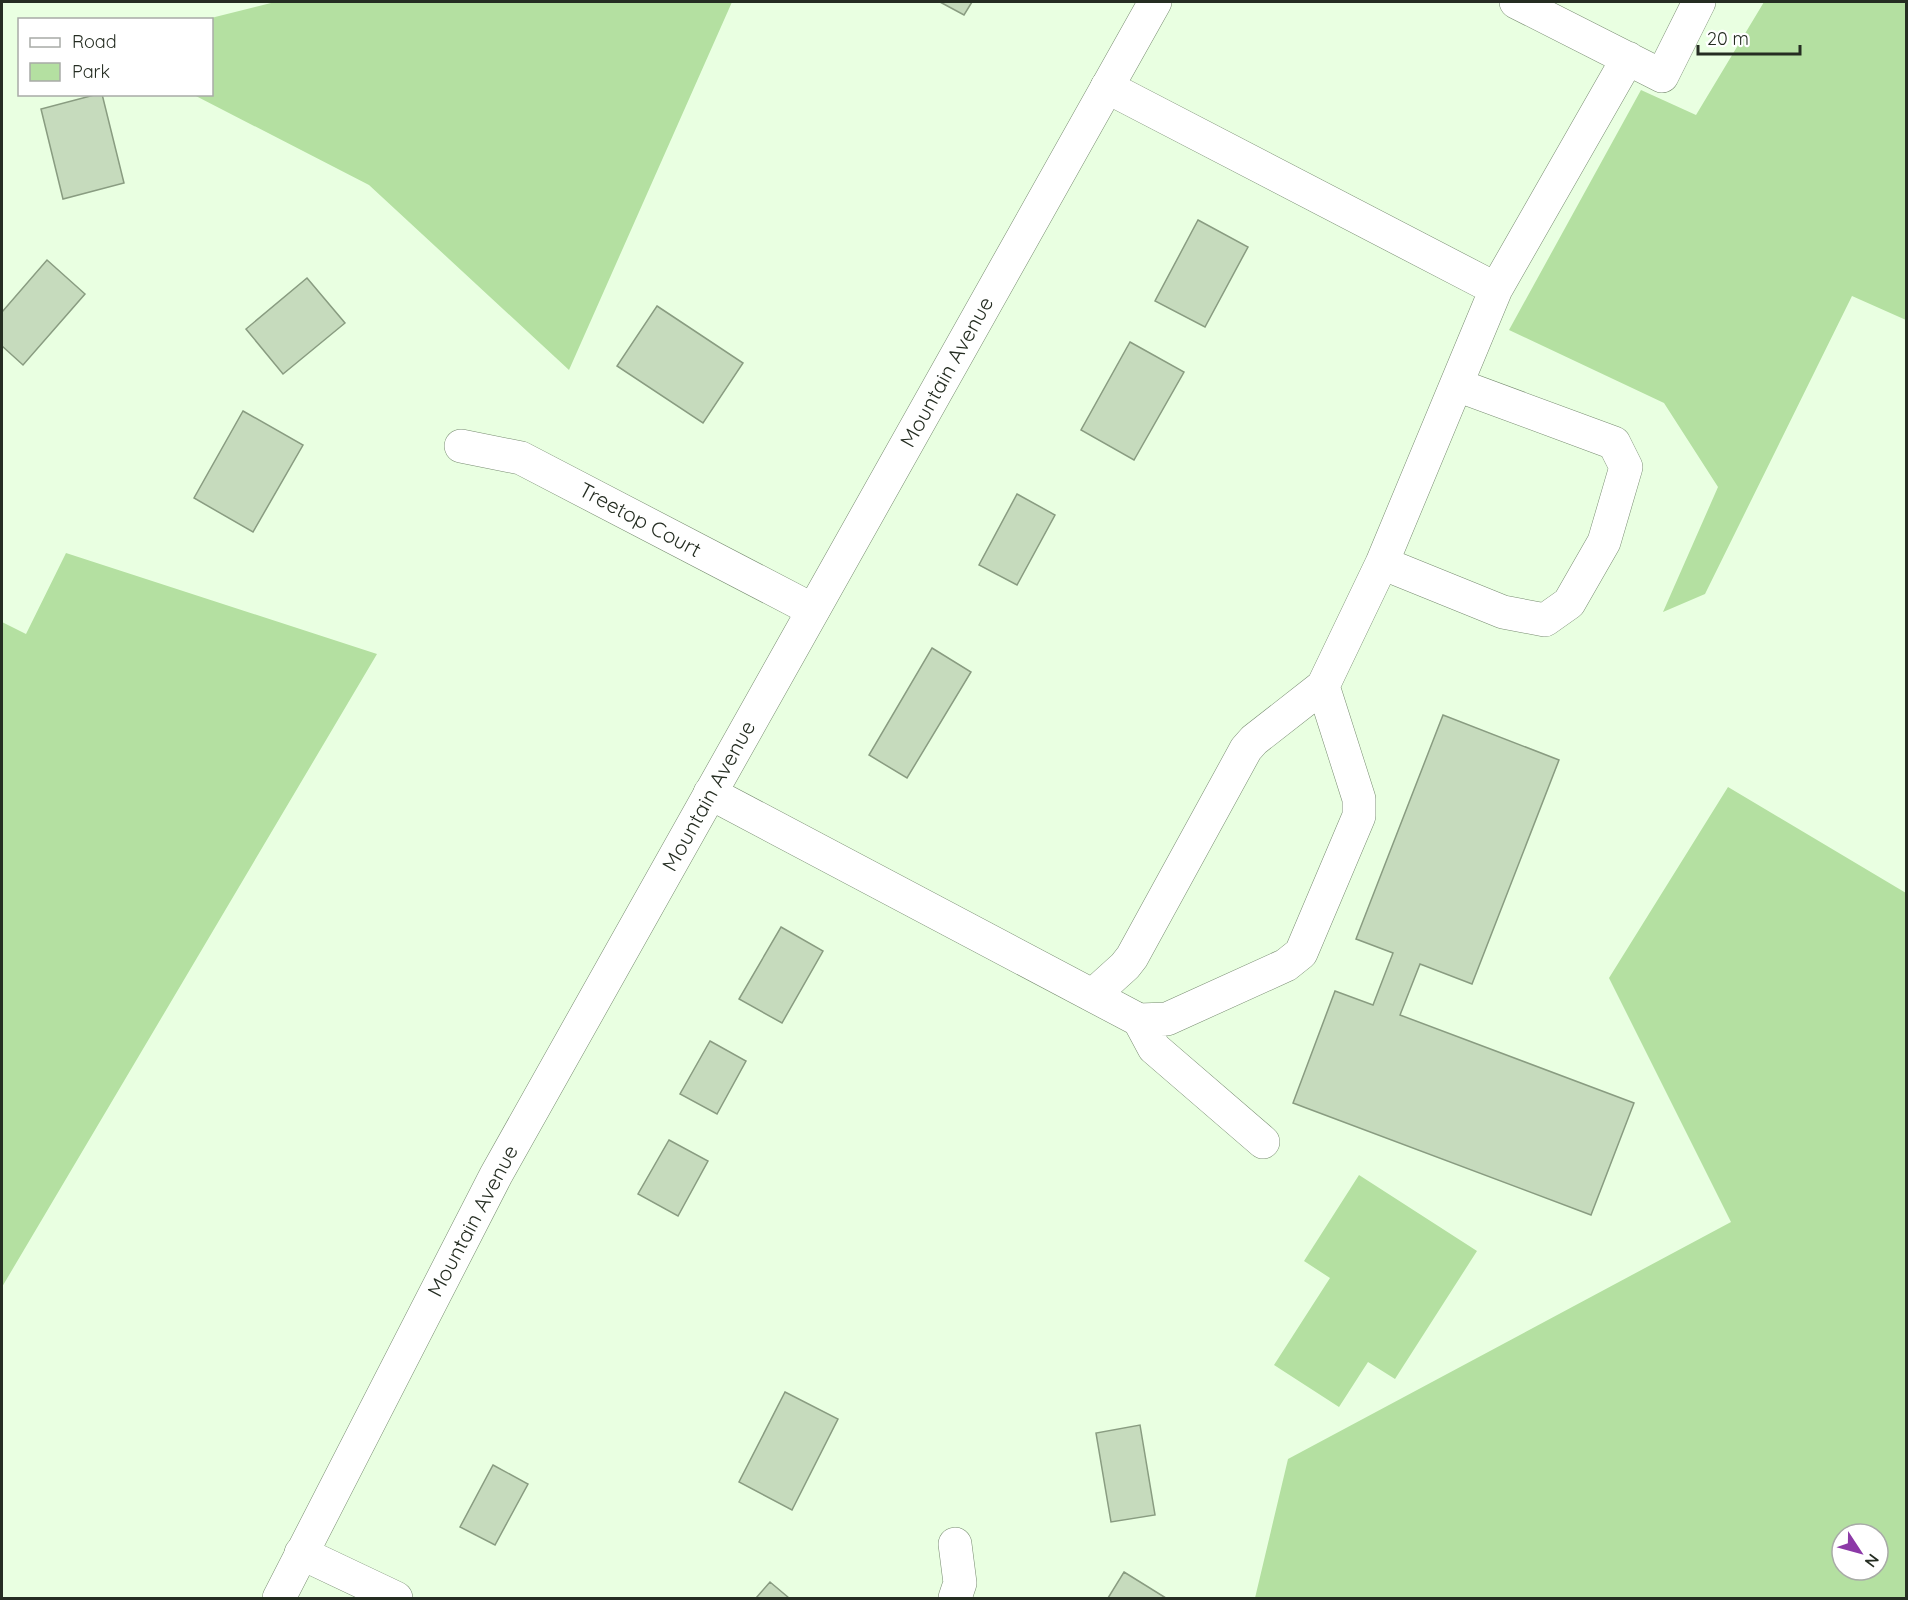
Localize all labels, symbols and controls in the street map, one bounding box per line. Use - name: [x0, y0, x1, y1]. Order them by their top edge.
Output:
- legend: [18, 18, 213, 96]
- scale bar: [1698, 18, 1800, 56]
- text: 20 m: [1707, 27, 1749, 50]
- text: Road: [72, 30, 117, 53]
- text: Park: [72, 60, 110, 83]
- street label: Mountain Avenue: [894, 292, 998, 451]
- street label: Treetop Court: [575, 476, 706, 562]
- street label: Mountain Avenue: [656, 716, 760, 875]
- street label: Mountain Avenue: [421, 1140, 523, 1301]
- north arrow: [1830, 1522, 1890, 1582]
- text: N: [1861, 1550, 1884, 1571]

